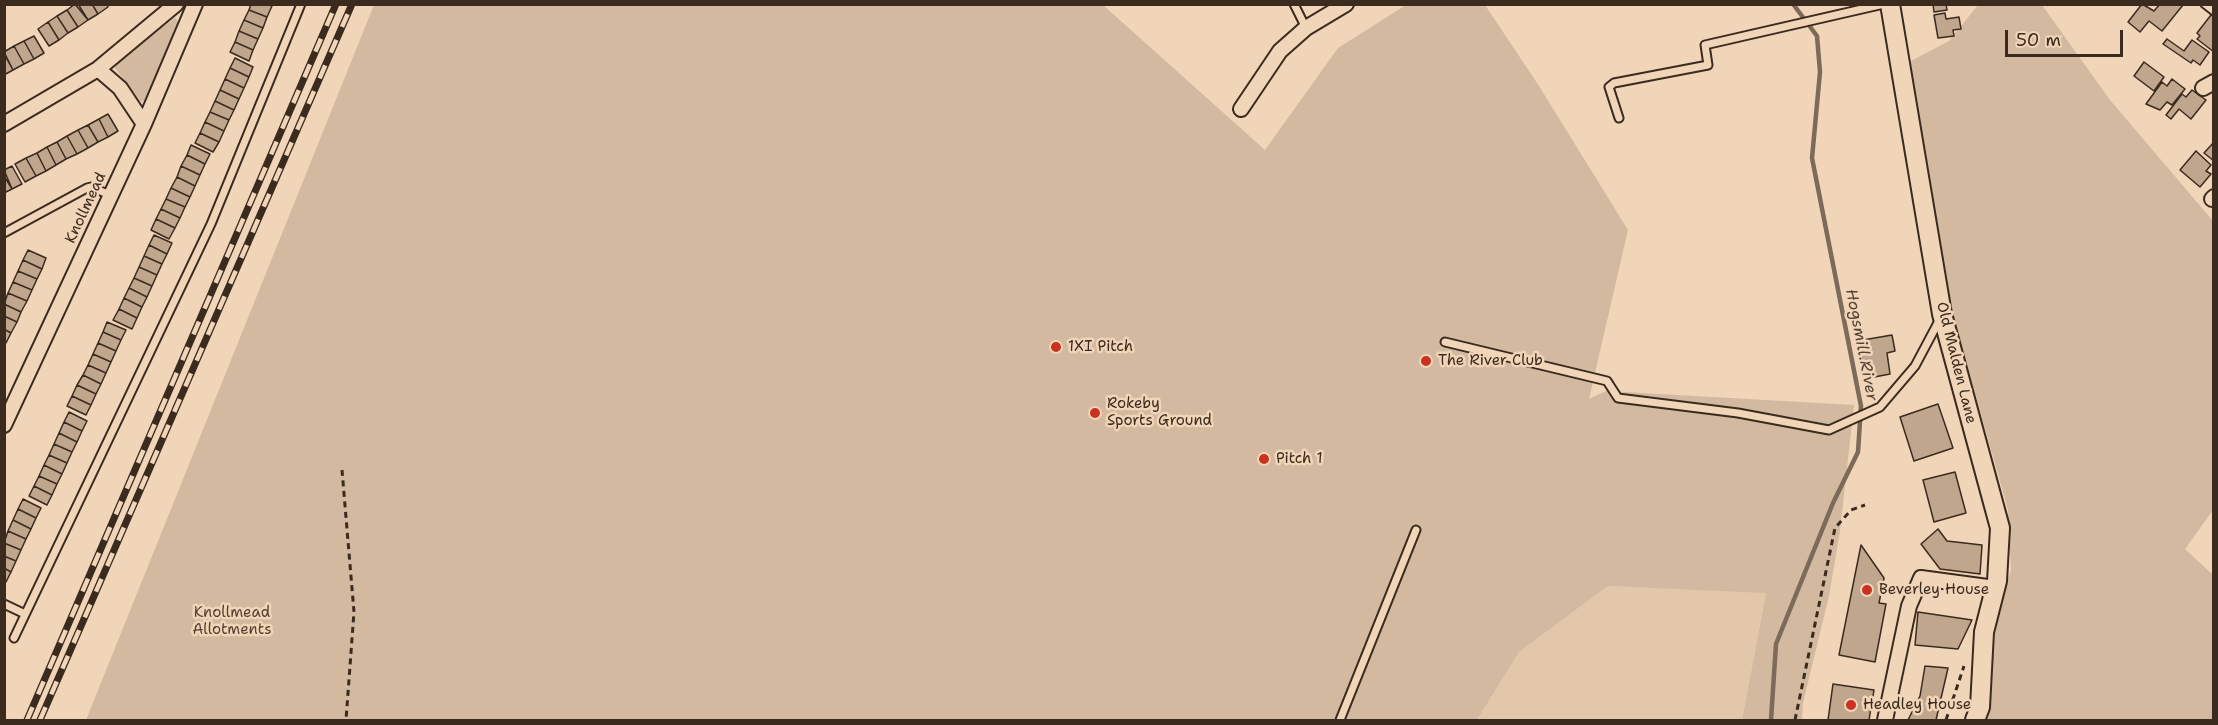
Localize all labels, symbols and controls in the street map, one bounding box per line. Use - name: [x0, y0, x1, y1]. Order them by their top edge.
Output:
- scale bar: [2008, 18, 2126, 56]
- text: 50 m: [2016, 28, 2061, 52]
- street label: Knollmead: [62, 170, 110, 246]
- water label: Hogsmill River: [1841, 287, 1881, 403]
- street label: Old Malden Lane: [1932, 300, 1980, 426]
- place label: 1XI Pitch: [1068, 338, 1133, 356]
- marker: 1XI Pitch: [1049, 340, 1063, 354]
- place label: The River Club: [1438, 352, 1543, 370]
- marker: The River Club: [1419, 354, 1433, 368]
- place label: Rokeby Sports Ground: [1107, 395, 1212, 430]
- marker: Rokeby Sports Ground: [1088, 406, 1102, 420]
- place label: Pitch 1: [1276, 450, 1323, 468]
- marker: Pitch 1: [1257, 452, 1271, 466]
- place label: Beverley House: [1879, 581, 1989, 599]
- marker: Beverley House: [1860, 583, 1874, 597]
- park label: Knollmead Allotments: [192, 604, 272, 639]
- place label: Headley House: [1863, 696, 1971, 714]
- marker: Headley House: [1844, 698, 1858, 712]

